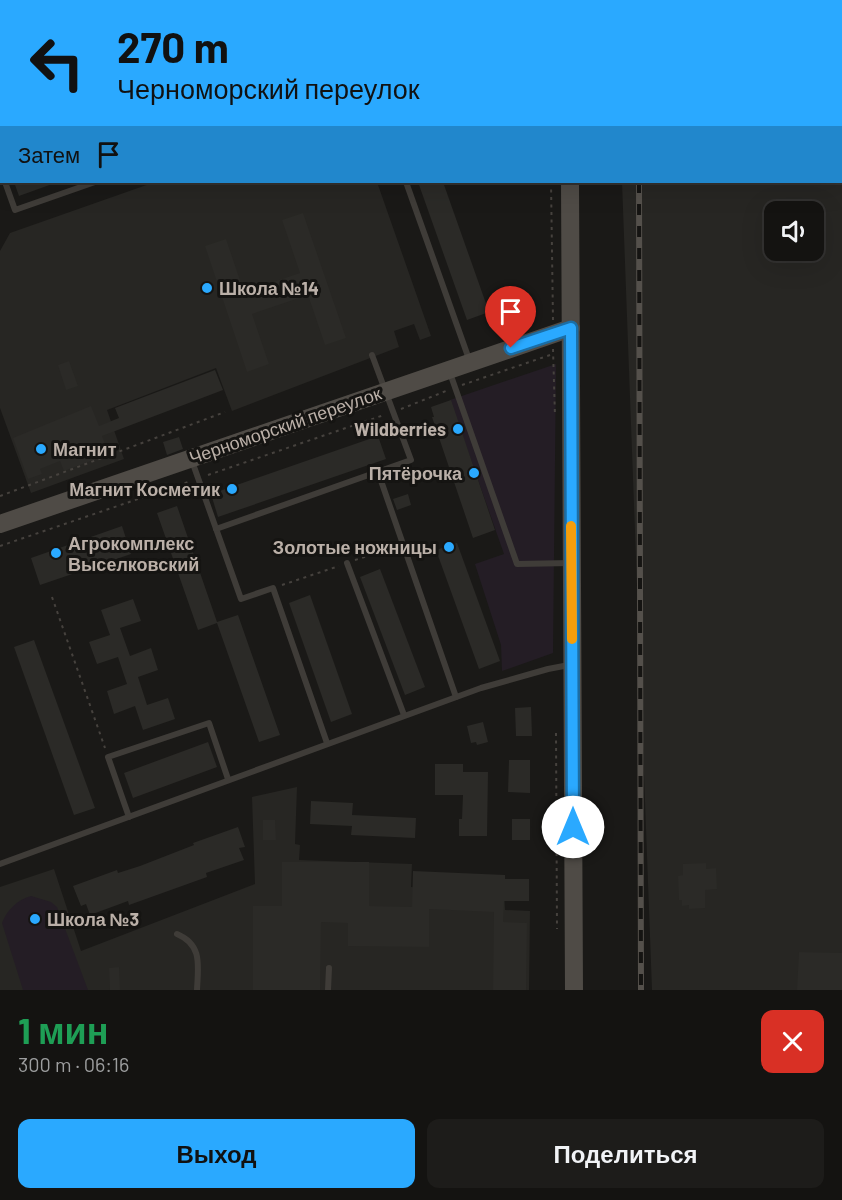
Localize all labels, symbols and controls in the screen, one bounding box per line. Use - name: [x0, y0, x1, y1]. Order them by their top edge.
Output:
- text: 270 m: [117, 21, 229, 71]
- icon: left: [18, 24, 96, 102]
- text: Черноморский переулок: [117, 72, 420, 104]
- icon: arrive: [92, 138, 125, 171]
- text: Затем: [18, 141, 80, 167]
- map controls: [764, 201, 824, 261]
- button: sound: [764, 201, 824, 261]
- place label: Школа №14: [219, 277, 319, 299]
- marker: Школа №14: [200, 281, 214, 295]
- pin: [485, 286, 536, 348]
- icon: arrive: [494, 295, 527, 328]
- street label: Черноморский переулок: [186, 382, 384, 468]
- place label: Wildberries: [354, 418, 446, 440]
- marker: Wildberries: [451, 422, 465, 436]
- place label: Магнит: [53, 438, 117, 460]
- marker: Магнит: [34, 442, 48, 456]
- place label: Пятёрочка: [369, 462, 463, 484]
- marker: Пятёрочка: [467, 466, 481, 480]
- place label: Магнит Косметик: [69, 478, 221, 500]
- marker: Магнит Косметик: [225, 482, 239, 496]
- place label: Агрокомплекс Выселковский: [68, 532, 199, 575]
- place label: Золотые ножницы: [273, 536, 437, 558]
- marker: Золотые ножницы: [442, 540, 456, 554]
- marker: Агрокомплекс Выселковский: [49, 546, 63, 560]
- position arrow: [541, 795, 605, 859]
- place label: Школа №3: [47, 908, 139, 930]
- marker: Школа №3: [28, 912, 42, 926]
- text: 1 мин: [18, 1008, 108, 1051]
- button: close: [761, 1010, 824, 1073]
- text: 300 m · 06:16: [18, 1052, 129, 1076]
- button: Выход: [18, 1119, 415, 1188]
- button: Поделиться: [427, 1119, 824, 1188]

